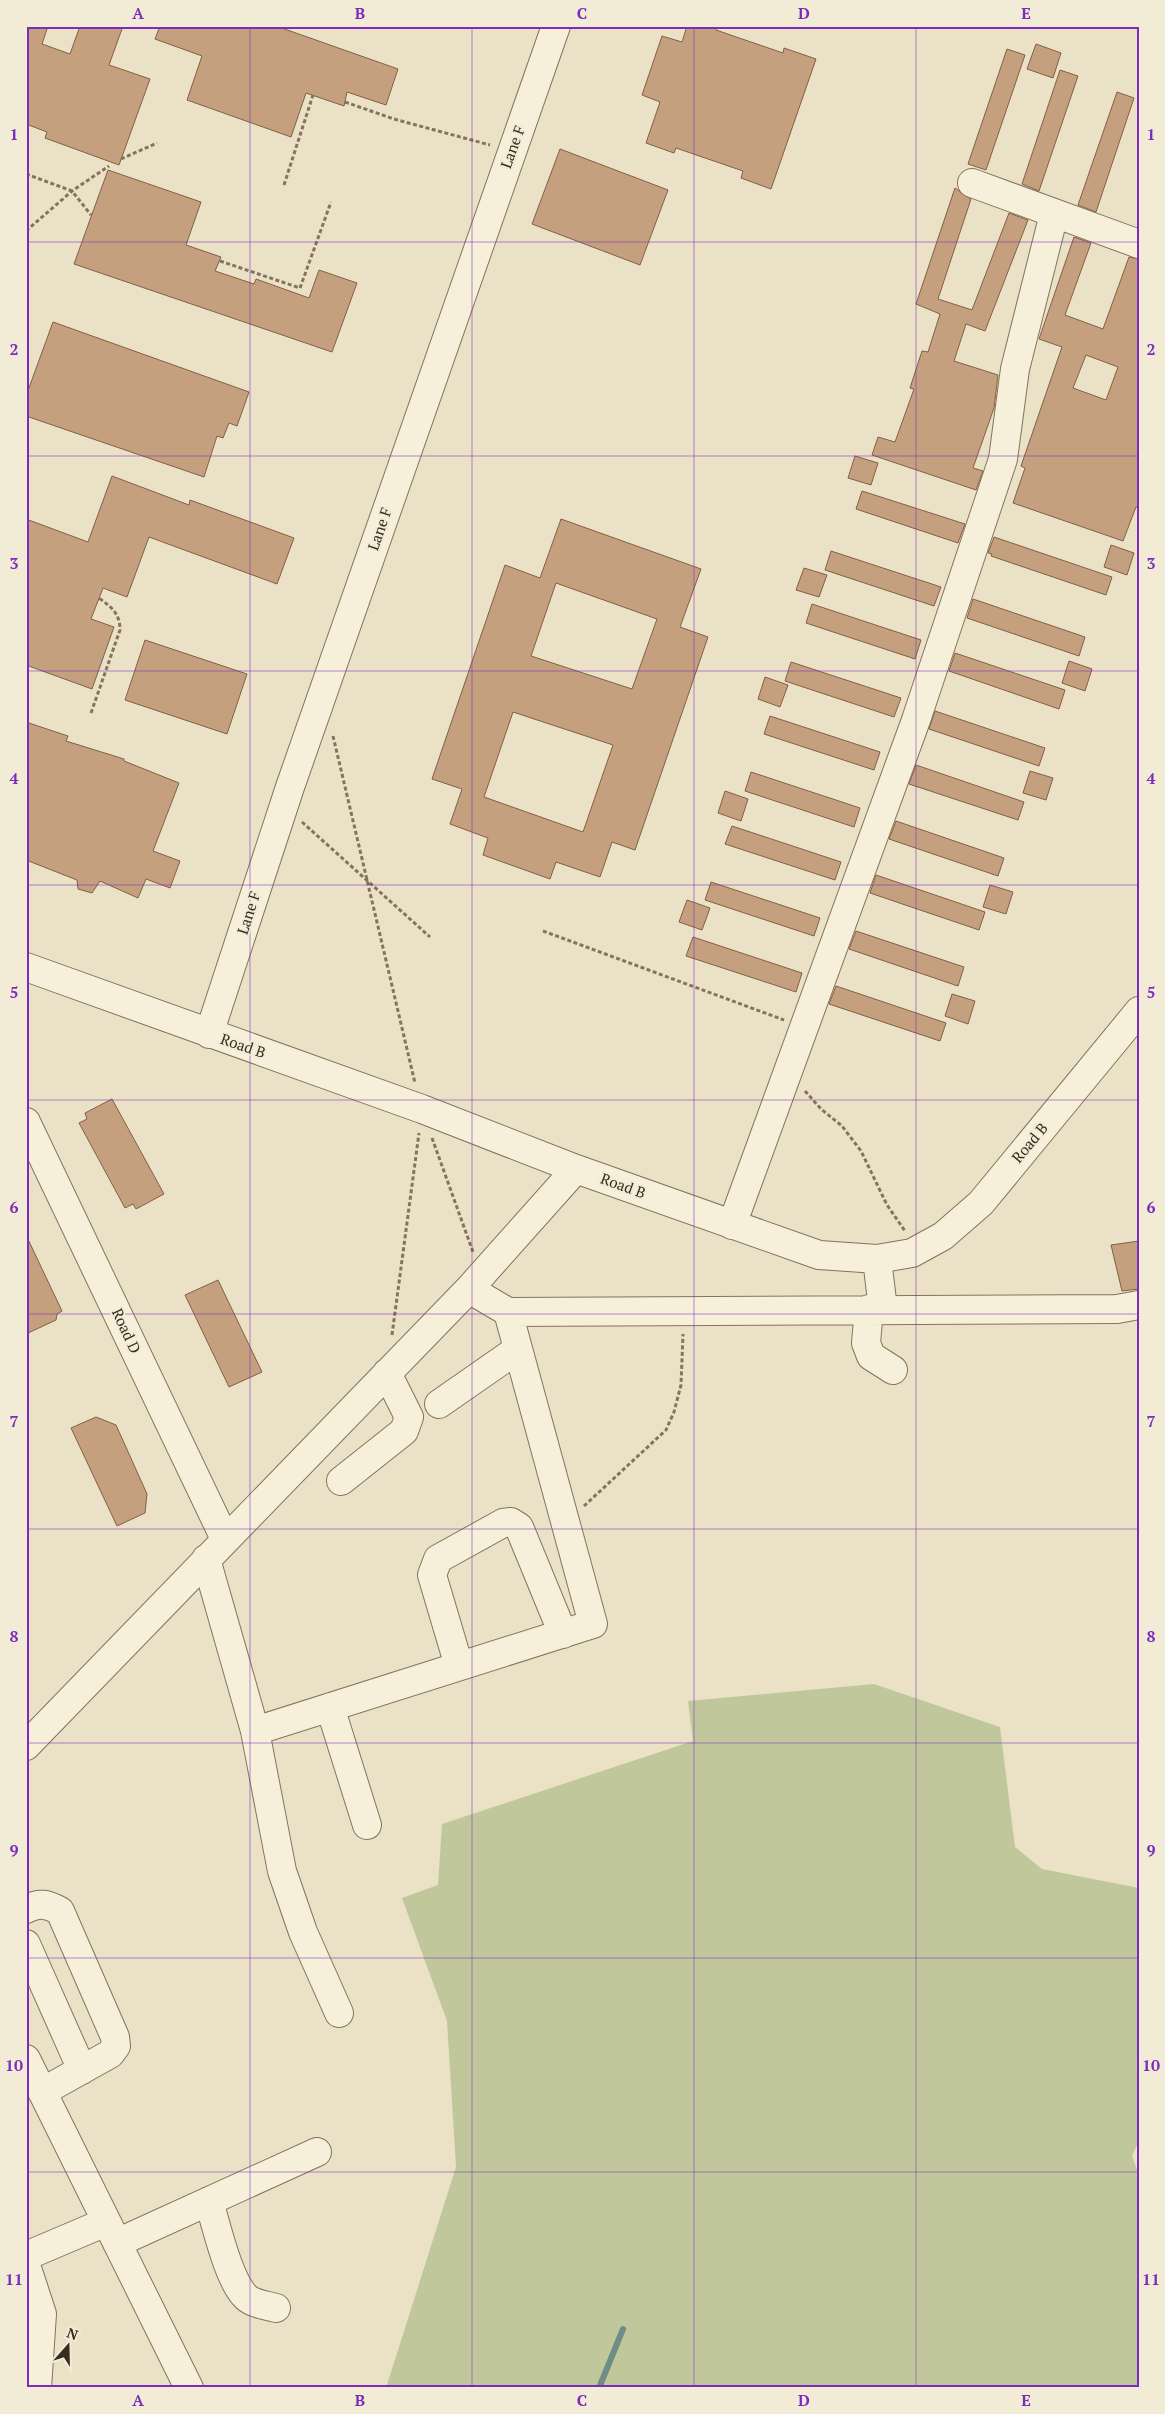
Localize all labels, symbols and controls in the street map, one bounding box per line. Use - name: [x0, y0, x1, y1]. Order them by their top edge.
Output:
- text: A: [132, 2, 144, 24]
- text: B: [355, 2, 365, 24]
- text: C: [577, 2, 587, 24]
- text: D: [798, 2, 810, 24]
- text: E: [1021, 2, 1031, 24]
- text: 1: [9, 123, 19, 145]
- street label: Lane F: [495, 123, 529, 171]
- text: 1: [1146, 123, 1156, 145]
- text: 2: [9, 338, 19, 360]
- text: 2: [1146, 338, 1156, 360]
- street label: Lane F: [362, 505, 396, 553]
- text: 3: [9, 552, 19, 574]
- text: 3: [1146, 552, 1156, 574]
- text: 4: [9, 767, 19, 789]
- text: 4: [1146, 767, 1156, 789]
- street label: Lane F: [232, 889, 264, 937]
- text: 5: [9, 981, 19, 1003]
- text: 5: [1146, 981, 1156, 1003]
- street label: Road B: [218, 1028, 268, 1062]
- street label: Road B: [1007, 1118, 1052, 1167]
- street label: Road B: [598, 1168, 649, 1202]
- text: 6: [9, 1196, 19, 1218]
- text: 6: [1146, 1196, 1156, 1218]
- street label: Road D: [108, 1305, 146, 1356]
- text: 7: [9, 1410, 19, 1432]
- text: 7: [1146, 1410, 1156, 1432]
- text: 8: [9, 1625, 19, 1647]
- text: 8: [1146, 1625, 1156, 1647]
- text: 9: [9, 1839, 19, 1861]
- text: 9: [1146, 1839, 1156, 1861]
- text: 10: [5, 2054, 23, 2076]
- text: 10: [1142, 2054, 1160, 2076]
- text: 11: [5, 2268, 23, 2290]
- text: 11: [1142, 2268, 1160, 2290]
- north arrow: [42, 2322, 92, 2372]
- text: N: [64, 2323, 81, 2344]
- text: A: [132, 2389, 144, 2411]
- text: B: [355, 2389, 365, 2411]
- text: C: [577, 2389, 587, 2411]
- text: D: [798, 2389, 810, 2411]
- text: E: [1021, 2389, 1031, 2411]

